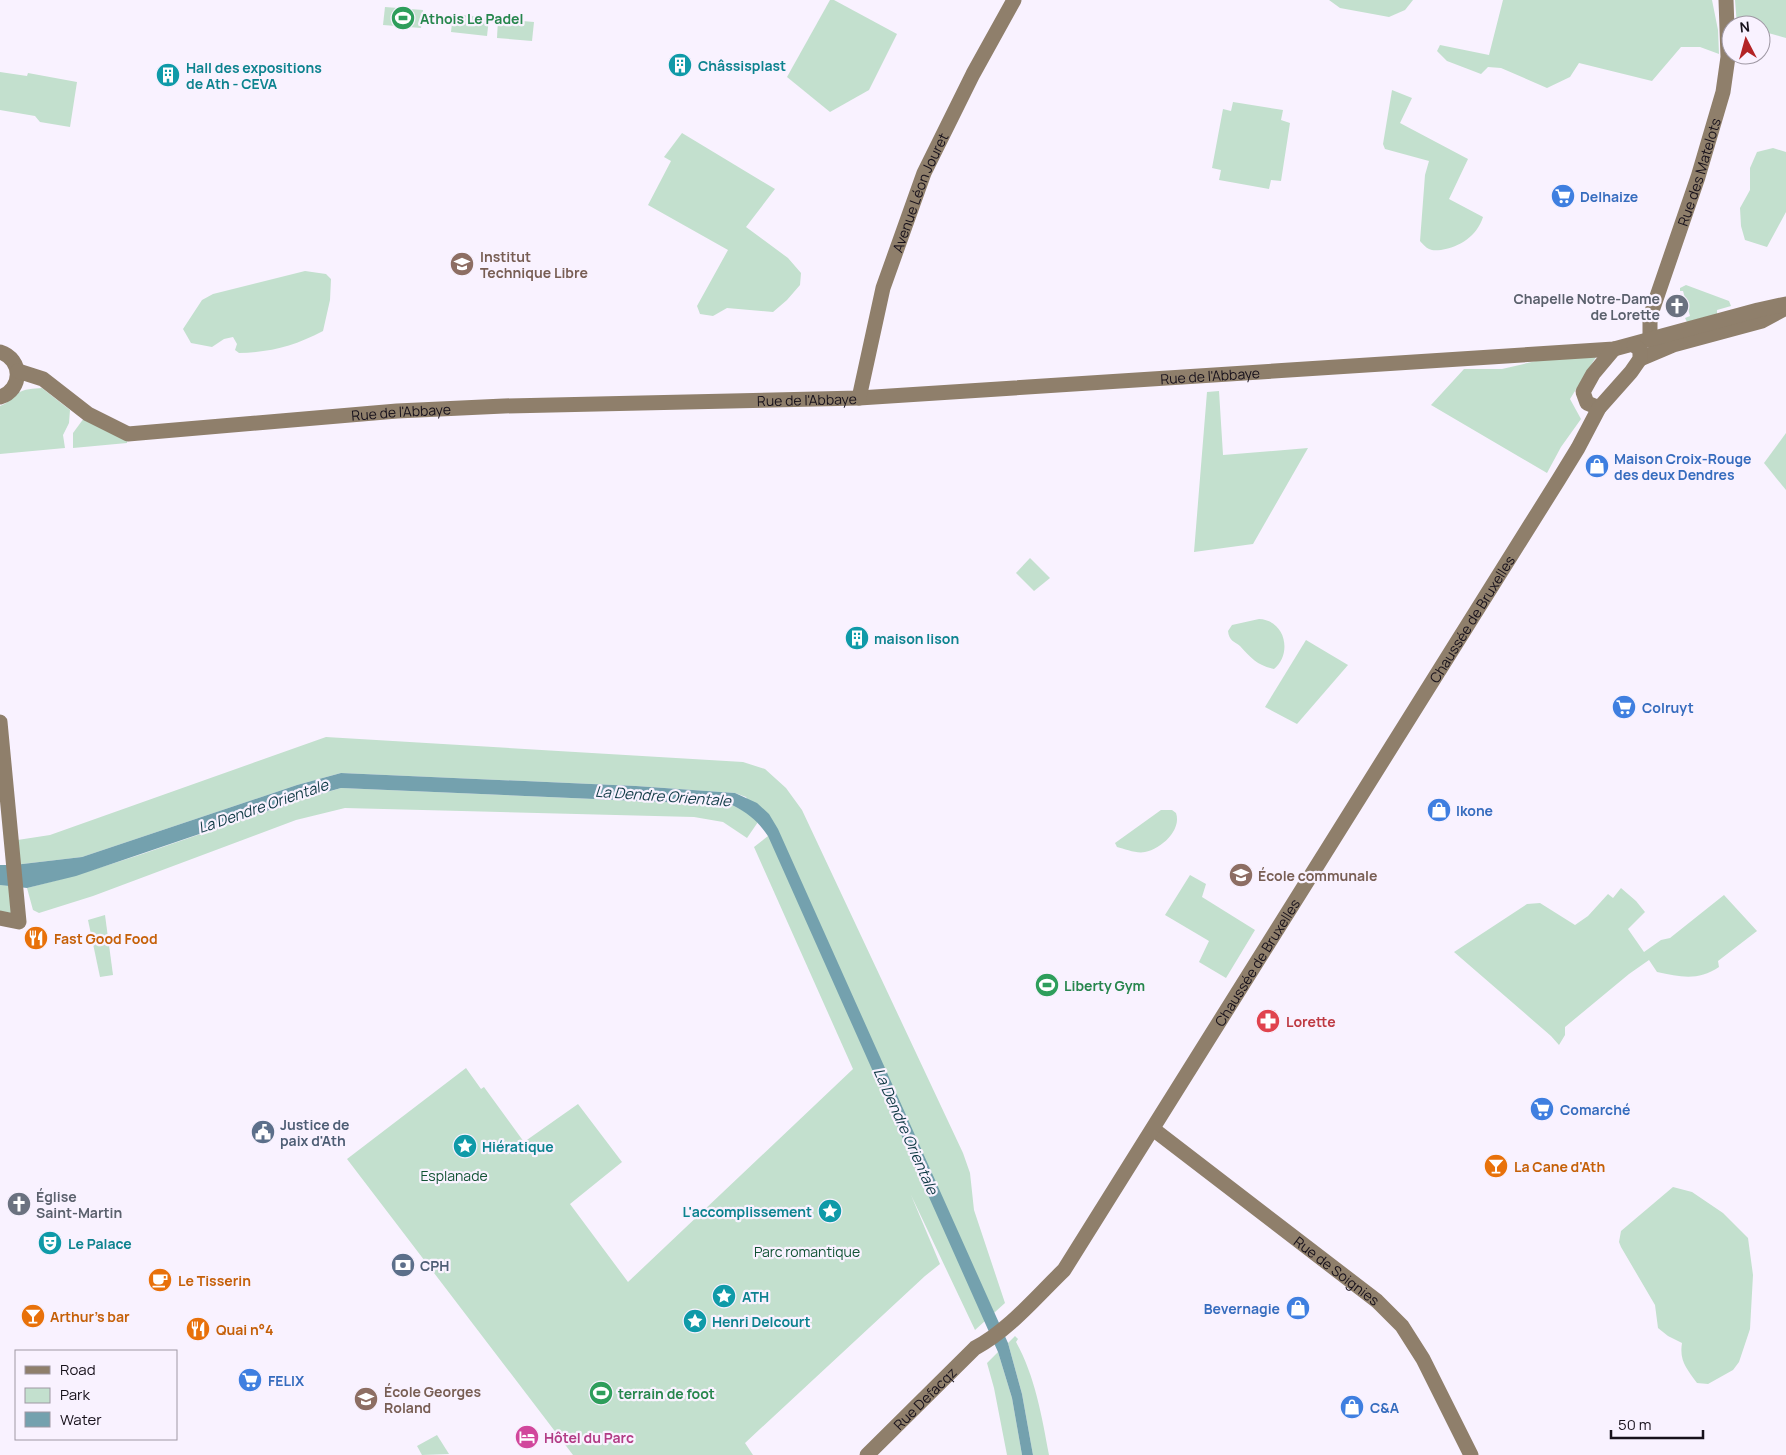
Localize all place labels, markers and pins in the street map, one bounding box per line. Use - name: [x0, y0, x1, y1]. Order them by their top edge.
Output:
- sports icon: Athois Le Padel: [390, 5, 416, 31]
- place label: Athois Le Padel: [420, 9, 523, 28]
- building icon: Châssisplast: [667, 52, 693, 78]
- place label: Châssisplast: [698, 56, 786, 75]
- place label: Hall des expositions de Ath - CEVA: [186, 58, 322, 93]
- building icon: Hall des expositions de Ath - CEVA: [155, 62, 181, 88]
- supermarket icon: Delhaize: [1550, 183, 1576, 209]
- place label: Delhaize: [1580, 187, 1638, 206]
- place label: Institut Technique Libre: [480, 247, 588, 282]
- school or university icon: Institut Technique Libre: [449, 251, 475, 277]
- place label: Chapelle Notre-Dame de Lorette: [1513, 289, 1660, 324]
- church icon: Chapelle Notre-Dame de Lorette: [1664, 293, 1690, 319]
- place label: Maison Croix-Rouge des deux Dendres: [1614, 449, 1751, 484]
- shop icon: Maison Croix-Rouge des deux Dendres: [1584, 453, 1610, 479]
- building icon: maison lison: [844, 625, 870, 651]
- place label: maison lison: [874, 629, 959, 648]
- supermarket icon: Colruyt: [1611, 694, 1637, 720]
- place label: Colruyt: [1642, 698, 1694, 717]
- shop icon: Ikone: [1426, 797, 1452, 823]
- place label: Ikone: [1456, 801, 1493, 820]
- school or university icon: École communale: [1228, 862, 1254, 888]
- place label: École communale: [1258, 866, 1377, 885]
- restaurant icon: Fast Good Food: [23, 925, 49, 951]
- place label: Fast Good Food: [54, 929, 158, 948]
- sports icon: Liberty Gym: [1034, 972, 1060, 998]
- place label: Liberty Gym: [1064, 976, 1145, 995]
- pharmacy icon: Lorette: [1255, 1008, 1281, 1034]
- place label: Lorette: [1286, 1012, 1336, 1031]
- supermarket icon: Comarché: [1529, 1096, 1555, 1122]
- place label: Comarché: [1560, 1100, 1630, 1119]
- place label: Justice de paix d'Ath: [280, 1115, 349, 1150]
- public building icon: Justice de paix d'Ath: [250, 1119, 276, 1145]
- place icon: Hiératique: [452, 1133, 478, 1159]
- place label: Hiératique: [482, 1137, 554, 1156]
- bar icon: La Cane d'Ath: [1483, 1153, 1509, 1179]
- place label: La Cane d'Ath: [1514, 1157, 1605, 1176]
- place label: Église Saint-Martin: [36, 1187, 122, 1222]
- church icon: Église Saint-Martin: [6, 1191, 32, 1217]
- place icon: L'accomplissement: [817, 1198, 843, 1224]
- place label: L'accomplissement: [683, 1202, 812, 1221]
- theatre icon: Le Palace: [37, 1230, 63, 1256]
- place label: Le Palace: [68, 1234, 132, 1253]
- bank icon: CPH: [390, 1252, 416, 1278]
- place label: CPH: [420, 1256, 449, 1275]
- cafe icon: Le Tisserin: [147, 1267, 173, 1293]
- place label: Le Tisserin: [178, 1271, 251, 1290]
- place icon: ATH: [711, 1283, 737, 1309]
- place label: ATH: [742, 1287, 769, 1306]
- shop icon: Bevernagie: [1285, 1295, 1311, 1321]
- place label: Bevernagie: [1204, 1299, 1280, 1318]
- bar icon: Arthur's bar: [20, 1303, 46, 1329]
- place label: Arthur's bar: [50, 1307, 130, 1326]
- place icon: Henri Delcourt: [682, 1308, 708, 1334]
- place label: Henri Delcourt: [712, 1312, 810, 1331]
- restaurant icon: Quai n°4: [185, 1316, 211, 1342]
- place label: Quai n°4: [216, 1320, 274, 1339]
- supermarket icon: FELIX: [237, 1367, 263, 1393]
- place label: FELIX: [268, 1371, 305, 1390]
- sports icon: terrain de foot: [588, 1380, 614, 1406]
- place label: École Georges Roland: [384, 1382, 482, 1417]
- place label: terrain de foot: [618, 1384, 715, 1403]
- school or university icon: École Georges Roland: [353, 1386, 379, 1412]
- shop icon: C&A: [1339, 1394, 1365, 1420]
- place label: C&A: [1370, 1398, 1400, 1417]
- hotel icon: Hôtel du Parc: [514, 1424, 540, 1450]
- place label: Hôtel du Parc: [544, 1428, 634, 1447]

